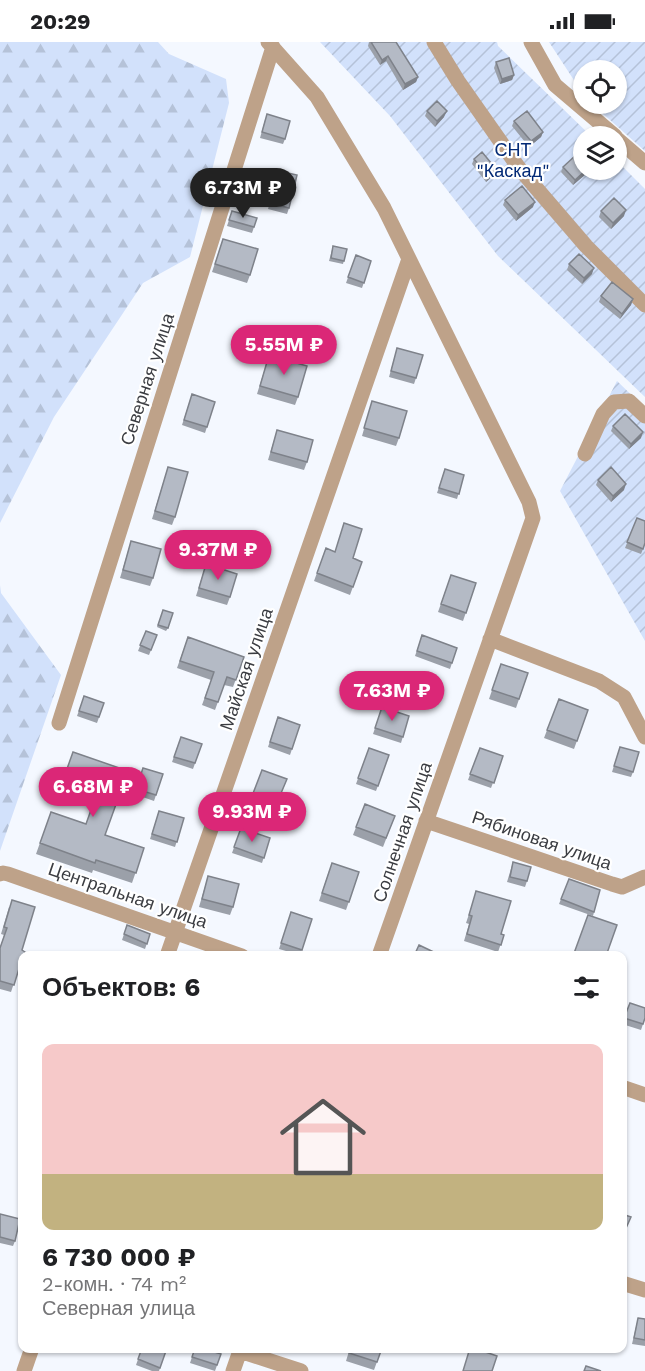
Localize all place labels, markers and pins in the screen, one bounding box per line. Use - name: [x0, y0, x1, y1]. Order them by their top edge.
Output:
- pin: 6.73M ₽: [188, 168, 298, 219]
- pin: 5.55M ₽: [229, 325, 339, 376]
- pin: 9.37M ₽: [163, 530, 273, 581]
- pin: 7.63M ₽: [337, 671, 447, 722]
- pin: 6.68M ₽: [38, 767, 148, 818]
- pin: 9.93M ₽: [197, 792, 307, 843]

